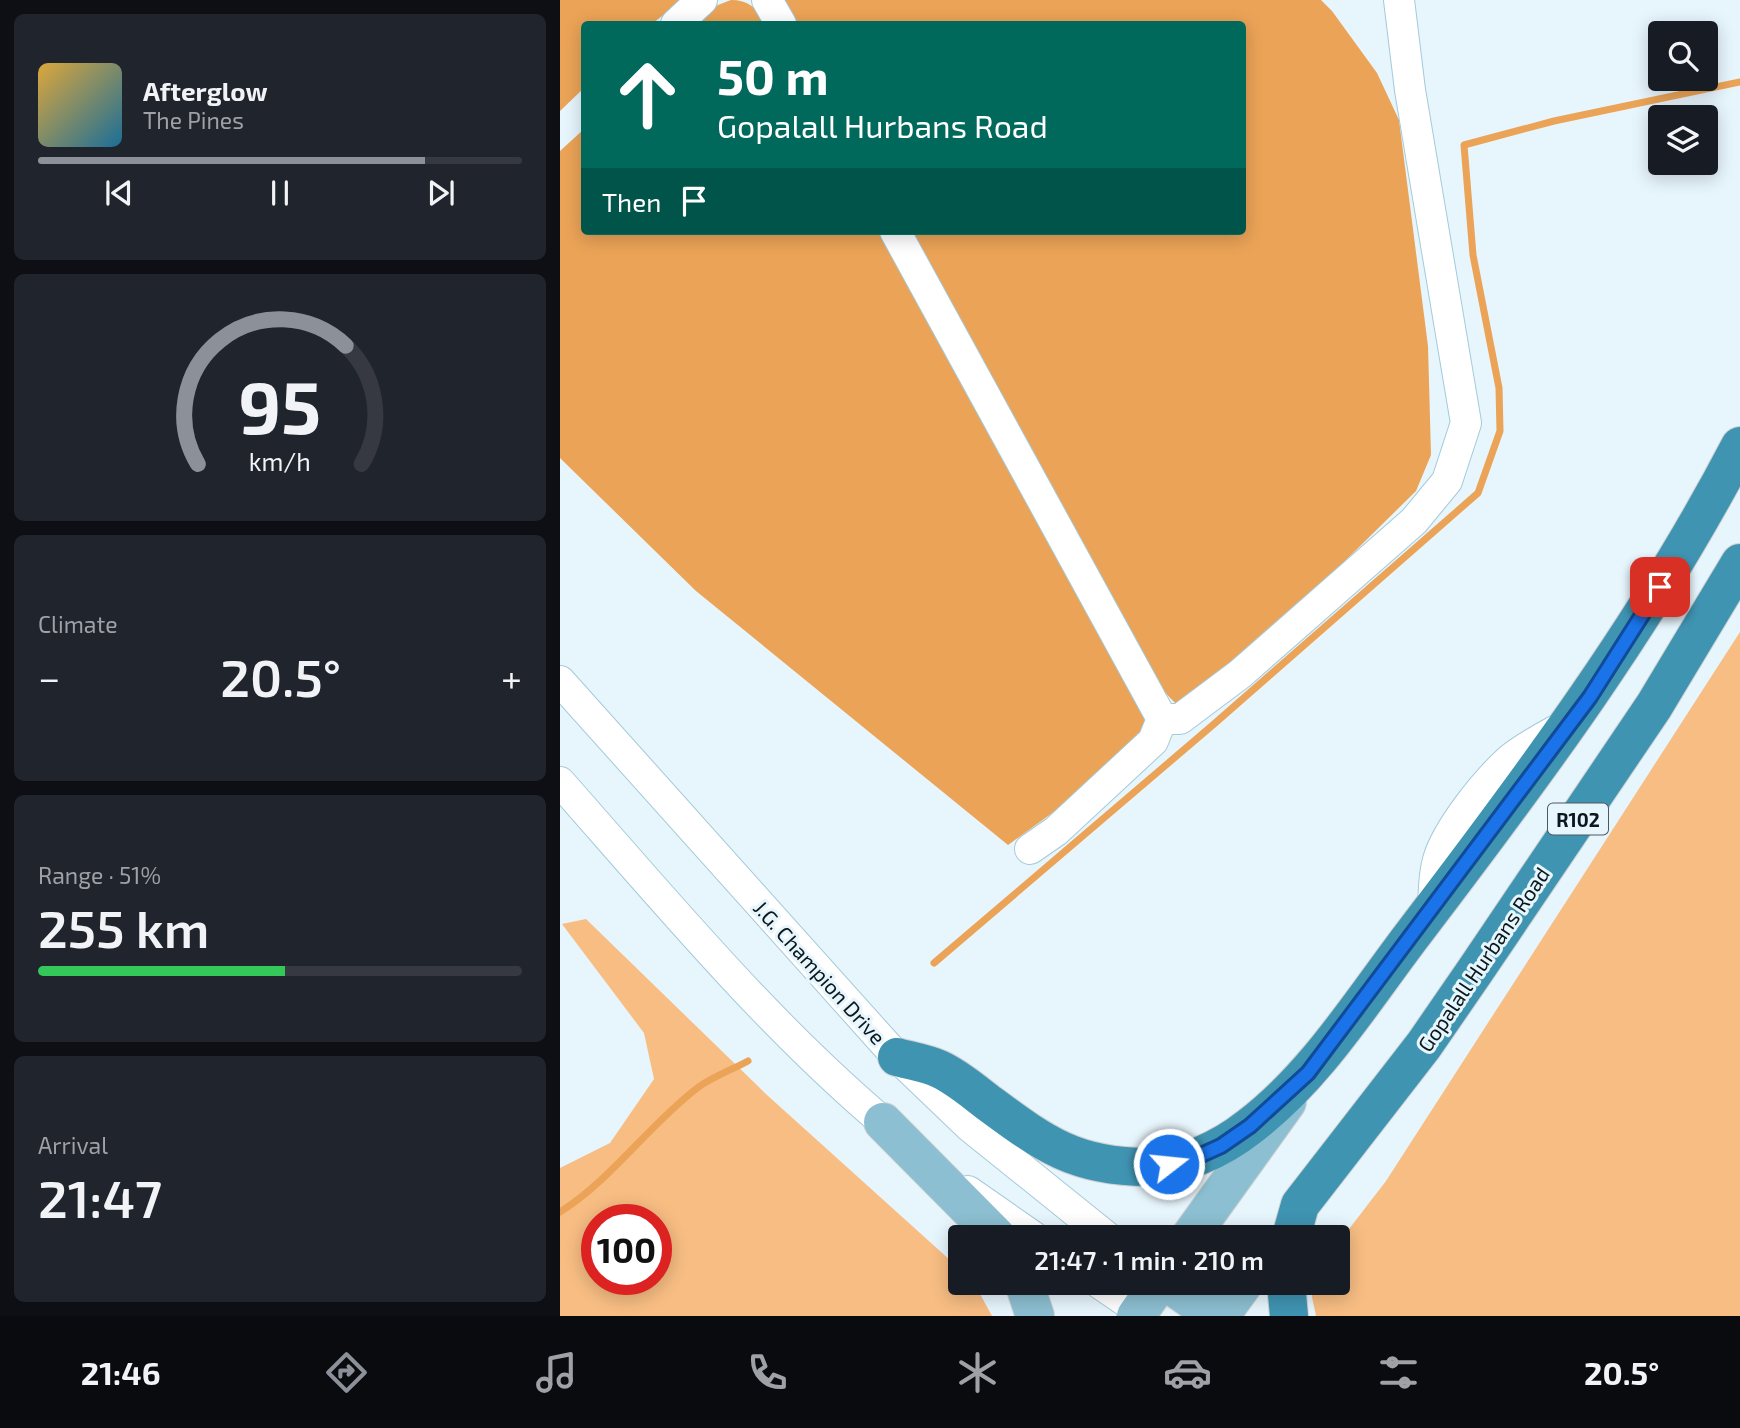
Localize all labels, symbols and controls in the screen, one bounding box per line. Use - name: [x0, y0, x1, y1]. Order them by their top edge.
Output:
- map controls: [1648, 21, 1718, 175]
- button: search: [1648, 21, 1718, 91]
- text: 50 m: [717, 46, 829, 105]
- icon: ahead: [602, 49, 693, 140]
- text: Afterglow: [143, 75, 268, 106]
- button: layers: [1648, 105, 1718, 175]
- text: The Pines: [143, 106, 244, 134]
- text: Gopalall Hurbans Road: [717, 106, 1048, 144]
- icon: previous: [100, 174, 138, 212]
- icon: pause: [261, 174, 299, 212]
- icon: next: [422, 174, 460, 212]
- icon: arrive: [675, 182, 713, 220]
- text: Then: [602, 186, 661, 217]
- text: 95: [238, 361, 322, 449]
- text: km/h: [249, 445, 311, 475]
- pin: [1630, 557, 1690, 617]
- icon: arrive: [1641, 568, 1679, 606]
- text: Climate: [38, 610, 118, 638]
- text: 20.5°: [220, 645, 341, 707]
- text: −: [38, 654, 60, 700]
- text: +: [501, 654, 522, 700]
- road number: R102: [1548, 804, 1608, 834]
- text: Range · 51%: [38, 861, 161, 889]
- street label: Gopalall Hurbans Road: [1412, 862, 1554, 1056]
- street label: J.G. Champion Drive: [749, 895, 891, 1049]
- text: 255 km: [38, 896, 210, 958]
- position arrow: [1132, 1127, 1206, 1201]
- text: Arrival: [38, 1131, 108, 1159]
- text: 21:47: [38, 1166, 162, 1228]
- speed limit sign: 100: [581, 1204, 672, 1295]
- text: 21:47 · 1 min · 210 m: [1034, 1244, 1264, 1275]
- icon: directions: [322, 1348, 371, 1397]
- icon: music: [532, 1348, 581, 1397]
- icon: phone: [743, 1348, 792, 1397]
- icon: climate: [953, 1348, 1002, 1397]
- icon: car: [1163, 1348, 1212, 1397]
- icon: filters: [1374, 1348, 1423, 1397]
- text: 21:46: [81, 1353, 161, 1391]
- text: 20.5°: [1584, 1353, 1659, 1391]

